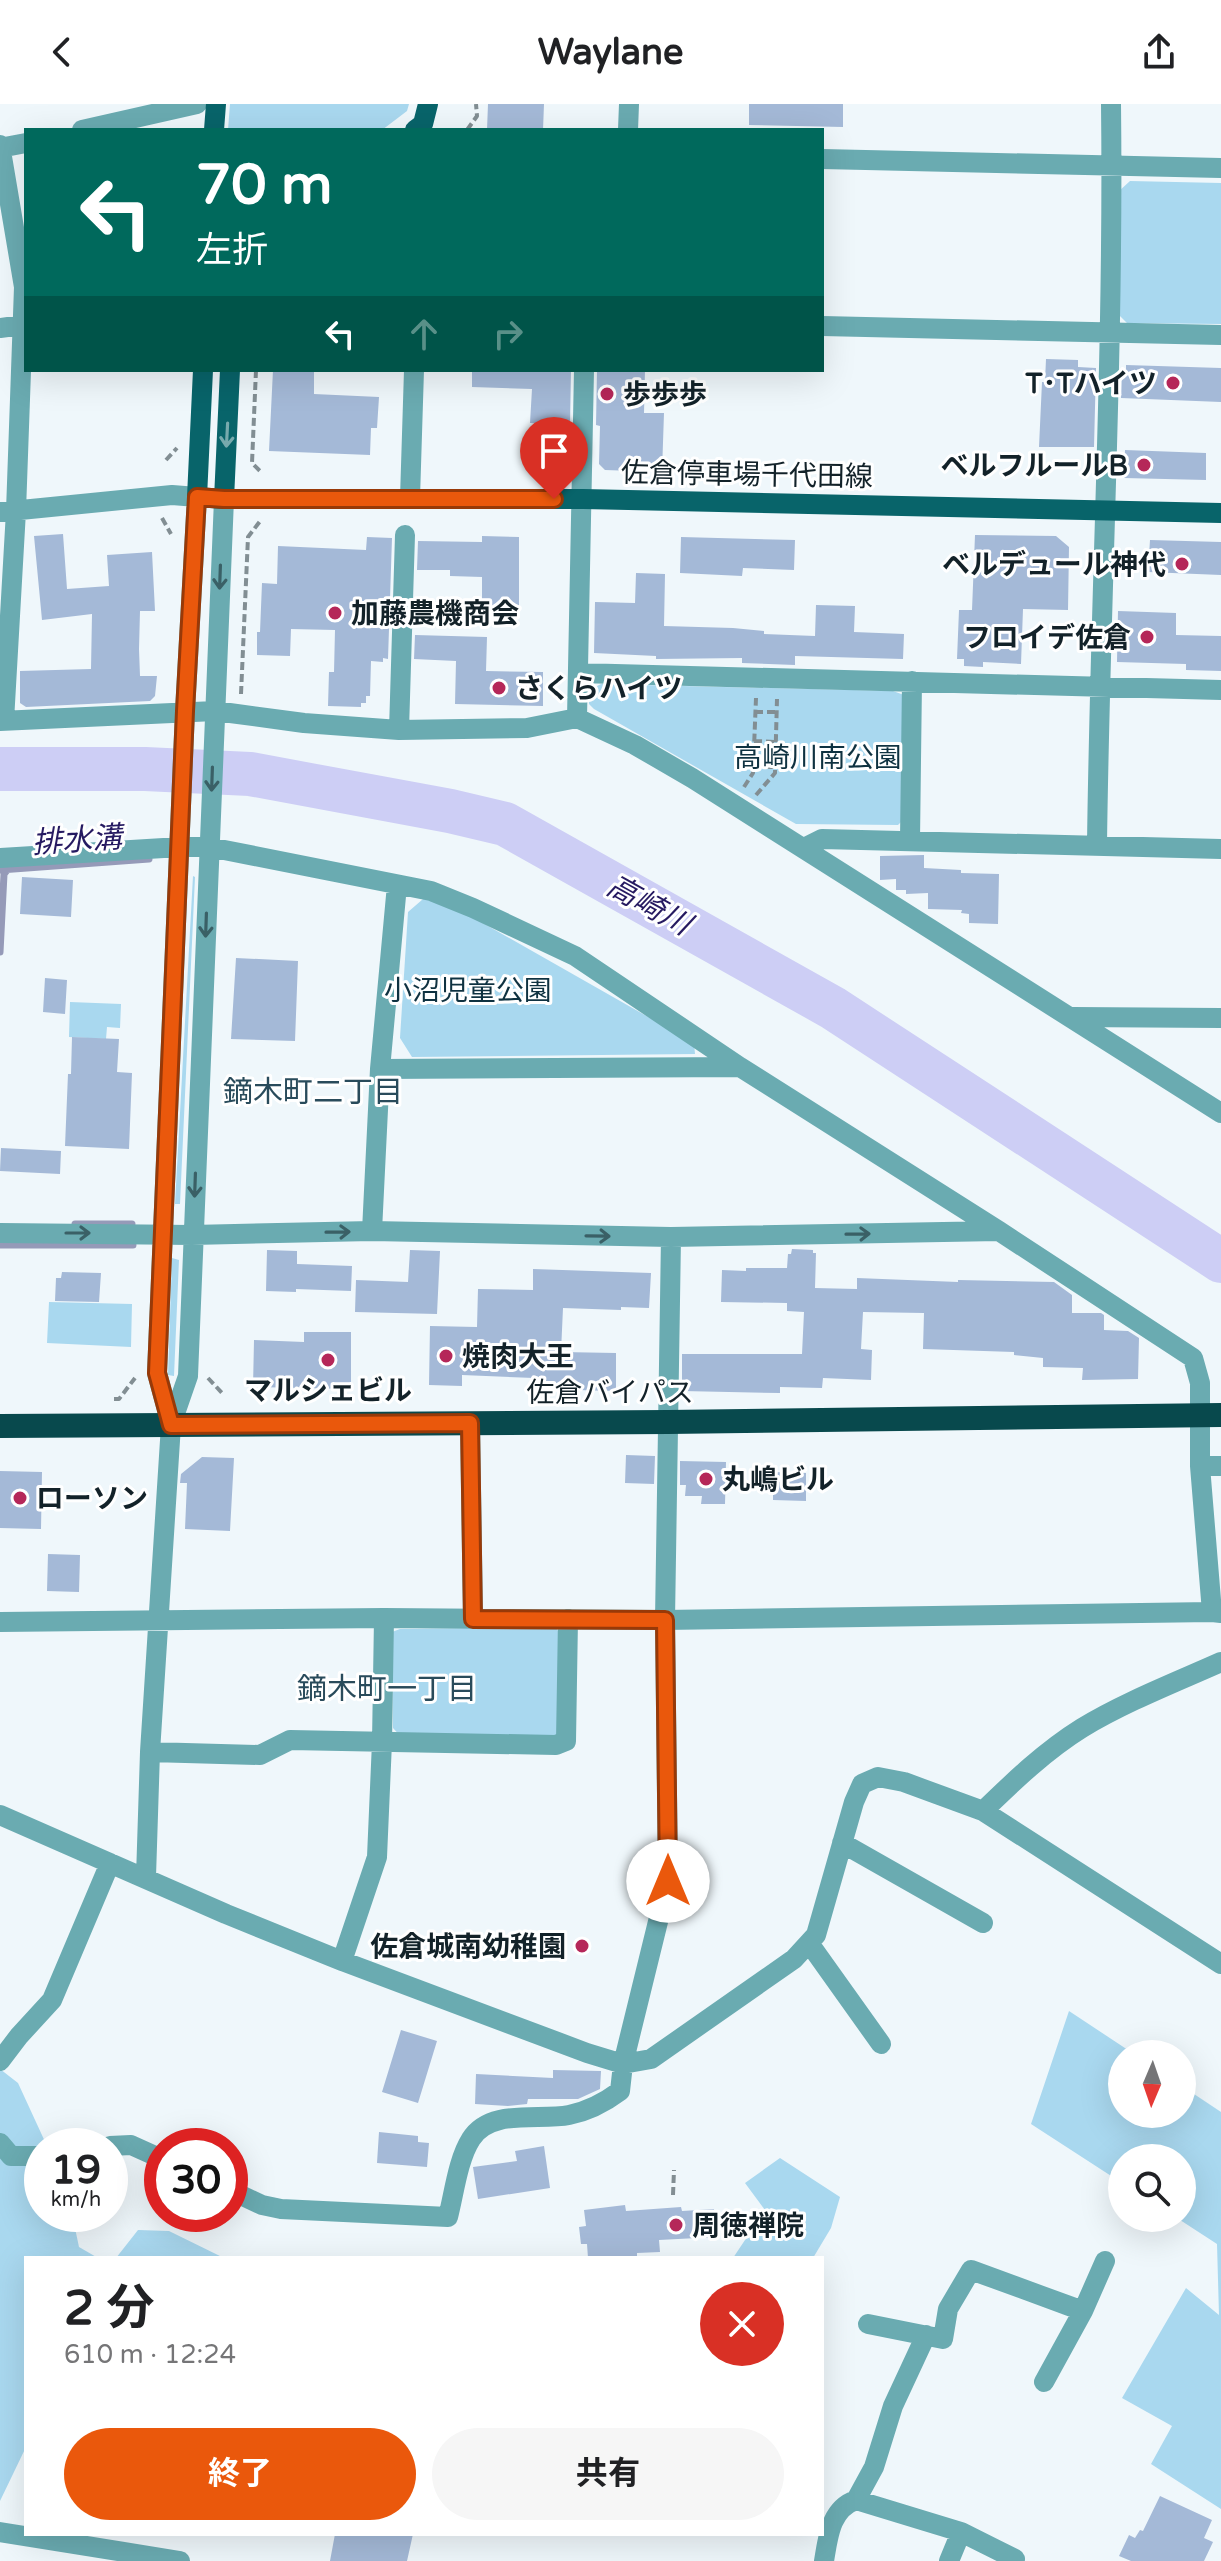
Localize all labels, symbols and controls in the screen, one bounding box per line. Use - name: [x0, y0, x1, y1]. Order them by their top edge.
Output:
- icon: back: [40, 30, 84, 74]
- icon: share: [1137, 30, 1181, 74]
- text: Waylane: [538, 31, 683, 74]
- text: 70 m: [196, 152, 332, 219]
- icon: left: [64, 160, 168, 264]
- text: 左折: [196, 229, 268, 272]
- icon: left: [318, 312, 362, 356]
- icon: ahead: [402, 312, 446, 356]
- icon: right: [486, 312, 530, 356]
- place label: T･Tハイツ: [1024, 367, 1157, 401]
- marker: T･Tハイツ: [1164, 374, 1182, 392]
- place label: 歩歩歩: [623, 378, 707, 412]
- marker: 歩歩歩: [598, 385, 616, 403]
- pin: [520, 417, 588, 499]
- one-way arrow: [219, 421, 234, 448]
- icon: arrive: [532, 429, 576, 473]
- place label: ベルフルールB: [941, 449, 1128, 483]
- street label: 佐倉停車場千代田線: [621, 456, 873, 494]
- marker: ベルフルールB: [1135, 456, 1153, 474]
- place label: ベルデュール神代: [942, 548, 1166, 582]
- marker: ベルデュール神代: [1173, 555, 1191, 573]
- one-way arrow: [213, 563, 228, 590]
- place label: 加藤農機商会: [351, 597, 519, 631]
- marker: 加藤農機商会: [326, 604, 344, 622]
- place label: フロイデ佐倉: [963, 621, 1131, 655]
- marker: フロイデ佐倉: [1138, 628, 1156, 646]
- place label: さくらハイツ: [515, 672, 682, 706]
- marker: さくらハイツ: [490, 679, 508, 697]
- park label: 高崎川南公園: [734, 741, 902, 775]
- one-way arrow: [204, 765, 219, 792]
- water label: 排水溝: [31, 819, 127, 862]
- water label: 高崎川: [600, 867, 700, 945]
- one-way arrow: [198, 911, 213, 938]
- park label: 小沼児童公園: [384, 974, 552, 1008]
- district label: 鏑木町二丁目: [223, 1074, 403, 1111]
- one-way arrow: [187, 1171, 202, 1198]
- one-way arrow: [324, 1224, 351, 1239]
- one-way arrow: [64, 1226, 91, 1241]
- one-way arrow: [844, 1226, 871, 1242]
- one-way arrow: [584, 1228, 611, 1243]
- place label: 焼肉大王: [462, 1340, 574, 1374]
- marker: 焼肉大王: [437, 1347, 455, 1365]
- marker: マルシェビル: [319, 1351, 337, 1369]
- place label: マルシェビル: [244, 1374, 412, 1408]
- street label: 佐倉バイパス: [526, 1376, 694, 1410]
- place label: 丸嶋ビル: [722, 1463, 834, 1497]
- marker: 丸嶋ビル: [697, 1470, 715, 1488]
- place label: ローソン: [36, 1482, 148, 1516]
- marker: ローソン: [11, 1489, 29, 1507]
- district label: 鏑木町一丁目: [297, 1671, 477, 1708]
- position arrow: [626, 1839, 710, 1923]
- place label: 佐倉城南幼稚園: [370, 1930, 566, 1964]
- marker: 佐倉城南幼稚園: [573, 1937, 591, 1955]
- north arrow: [1108, 2040, 1196, 2128]
- map controls: [1108, 2040, 1196, 2232]
- speed limit sign: 30: [144, 2128, 248, 2232]
- button: search: [1108, 2144, 1196, 2232]
- text: 19: [51, 2146, 101, 2194]
- text: km/h: [51, 2188, 101, 2212]
- place label: 周徳禅院: [692, 2209, 804, 2243]
- marker: 周徳禅院: [667, 2216, 685, 2234]
- text: 2 分: [64, 2280, 155, 2338]
- button: close: [700, 2282, 784, 2366]
- text: 610 m · 12:24: [64, 2339, 236, 2370]
- button: 終了: [64, 2428, 416, 2520]
- button: 共有: [432, 2428, 784, 2520]

